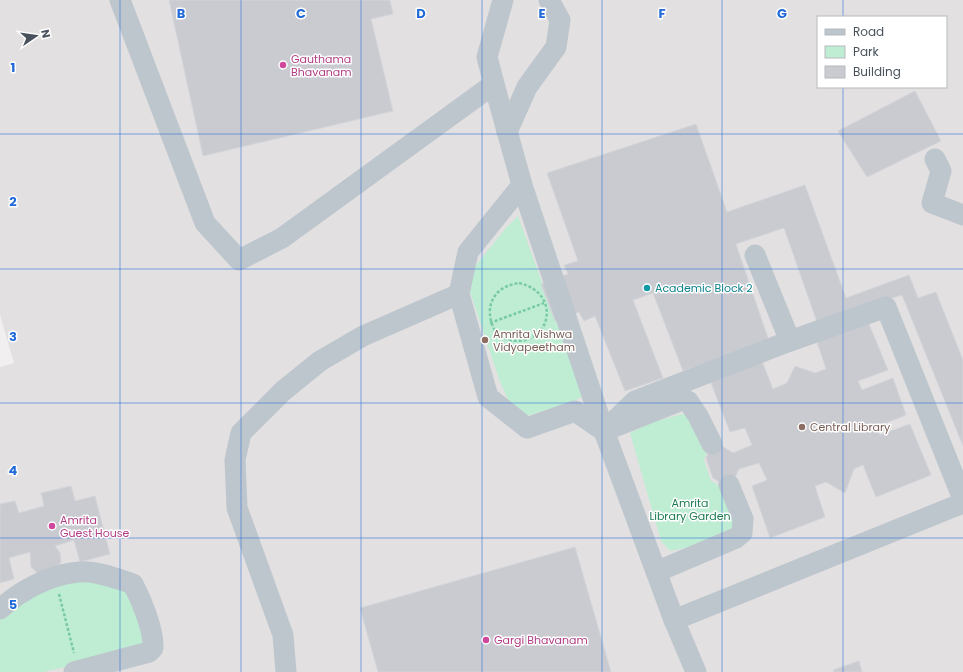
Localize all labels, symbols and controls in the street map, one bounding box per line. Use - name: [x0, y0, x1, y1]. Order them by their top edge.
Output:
- text: B: [177, 4, 186, 23]
- text: C: [296, 4, 306, 23]
- text: D: [416, 4, 426, 23]
- text: E: [538, 4, 546, 23]
- text: F: [658, 4, 666, 23]
- text: G: [777, 4, 787, 23]
- north arrow: [16, 16, 56, 56]
- legend: [817, 16, 947, 88]
- text: Road: [853, 23, 884, 40]
- text: N: [37, 28, 54, 40]
- text: Park: [853, 43, 880, 60]
- place label: Gauthama Bhavanam: [291, 51, 352, 80]
- text: 1: [11, 58, 15, 77]
- marker: Gauthama Bhavanam: [278, 60, 288, 70]
- text: Building: [853, 63, 901, 80]
- text: 2: [9, 192, 17, 211]
- place label: Academic Block 2: [655, 280, 753, 296]
- marker: Academic Block 2: [642, 283, 652, 293]
- place label: Amrita Vishwa Vidyapeetham: [493, 326, 575, 355]
- text: 3: [9, 327, 17, 346]
- marker: Amrita Vishwa Vidyapeetham: [480, 335, 490, 345]
- place label: Central Library: [810, 419, 891, 435]
- marker: Central Library: [797, 422, 807, 432]
- text: 4: [9, 461, 18, 480]
- park label: Amrita Library Garden: [649, 495, 731, 524]
- place label: Amrita Guest House: [60, 512, 130, 541]
- marker: Amrita Guest House: [47, 521, 57, 531]
- text: 5: [9, 595, 17, 614]
- place label: Gargi Bhavanam: [494, 632, 588, 648]
- marker: Gargi Bhavanam: [481, 635, 491, 645]

